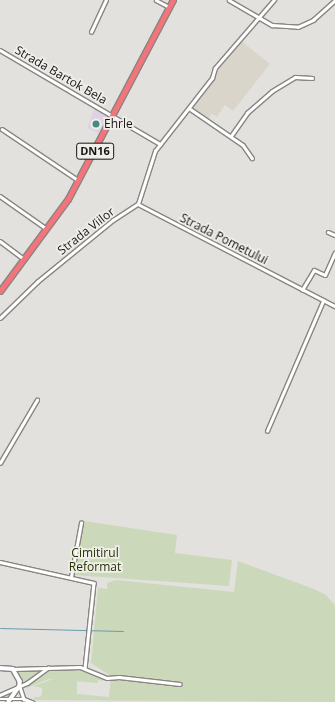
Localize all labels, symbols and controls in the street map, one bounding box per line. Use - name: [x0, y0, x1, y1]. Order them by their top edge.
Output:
- street label: Strada Bartok Bela: [12, 43, 110, 107]
- place label: Ehrle: [104, 117, 133, 131]
- marker: Ehrle: [91, 119, 101, 129]
- road number: DN16: [76, 142, 114, 160]
- street label: Strada Viilor: [55, 204, 117, 258]
- street label: Strada Pometului: [178, 211, 270, 267]
- park label: Cimitirul Reformat: [69, 546, 121, 574]

